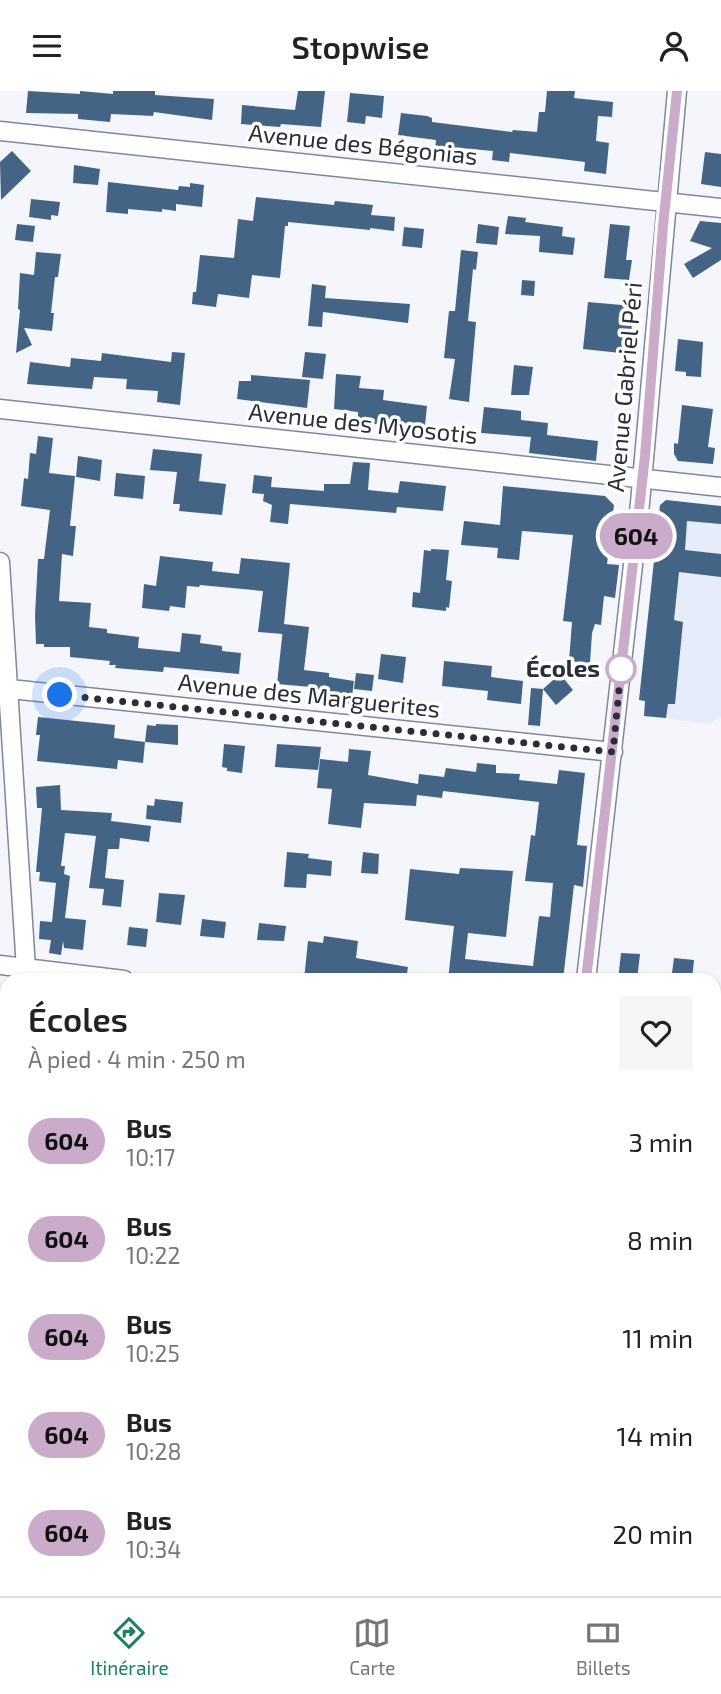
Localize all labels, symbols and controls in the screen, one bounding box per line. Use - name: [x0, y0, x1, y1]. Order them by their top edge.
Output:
- icon: menu: [28, 27, 66, 65]
- text: Stopwise: [292, 27, 429, 65]
- icon: person: [655, 27, 693, 65]
- street label: Avenue des Bégonias: [247, 117, 479, 170]
- street label: Avenue Gabriel Péri: [600, 281, 647, 493]
- street label: Avenue des Myosotis: [247, 396, 479, 449]
- line badge: 604: [596, 513, 676, 559]
- text: 604: [614, 521, 658, 550]
- place label: Écoles: [526, 653, 600, 682]
- marker: Écoles: [606, 654, 636, 684]
- street label: Avenue des Marguerites: [177, 666, 442, 723]
- your location: [42, 677, 77, 712]
- button: heart: [619, 996, 693, 1070]
- text: Écoles: [28, 999, 128, 1039]
- text: À pied · 4 min · 250 m: [28, 1045, 246, 1073]
- text: Bus: [126, 1112, 172, 1143]
- text: 604: [44, 1126, 89, 1155]
- text: 3 min: [628, 1126, 693, 1157]
- text: 10:17: [126, 1143, 175, 1171]
- text: Bus: [126, 1210, 172, 1241]
- text: 604: [44, 1224, 89, 1253]
- text: 8 min: [627, 1224, 693, 1255]
- text: 10:22: [126, 1241, 180, 1269]
- text: Bus: [126, 1308, 172, 1339]
- text: 604: [44, 1322, 89, 1351]
- text: 11 min: [622, 1322, 693, 1353]
- text: 10:25: [126, 1339, 180, 1367]
- text: Bus: [126, 1406, 172, 1437]
- text: 604: [44, 1420, 89, 1449]
- text: 14 min: [617, 1420, 693, 1451]
- text: 10:28: [126, 1437, 181, 1465]
- text: Bus: [126, 1504, 172, 1535]
- text: 604: [44, 1518, 89, 1547]
- text: 20 min: [613, 1518, 693, 1549]
- text: 10:34: [126, 1535, 181, 1563]
- tab: Itinéraire: [90, 1614, 169, 1679]
- tab: Carte: [349, 1614, 395, 1679]
- tab: Billets: [576, 1614, 631, 1679]

